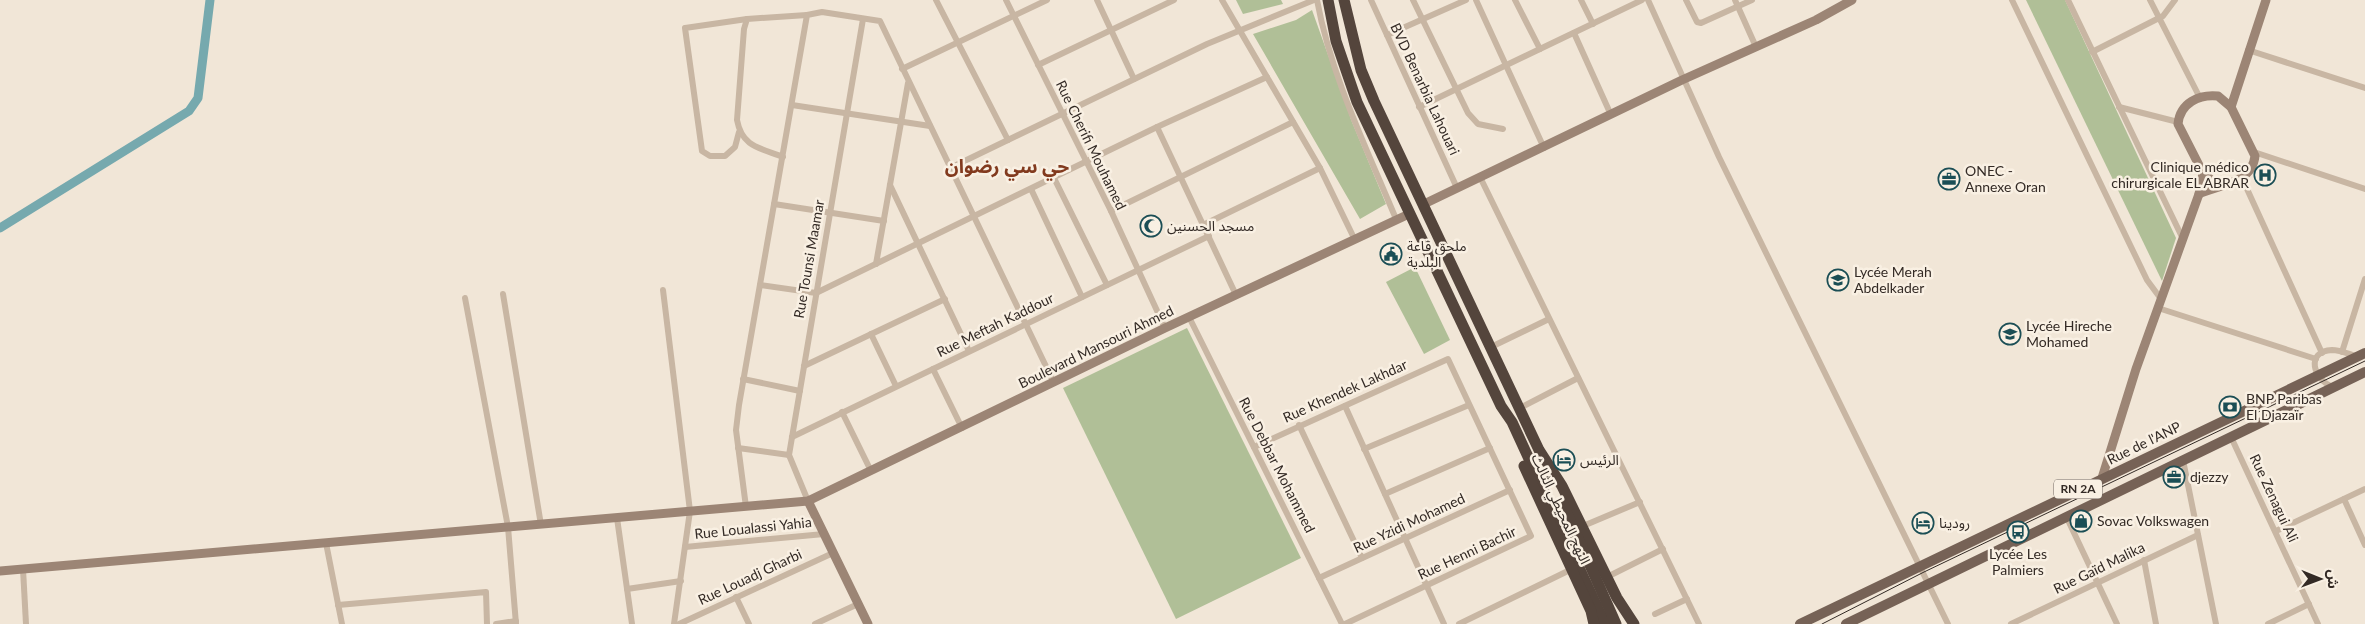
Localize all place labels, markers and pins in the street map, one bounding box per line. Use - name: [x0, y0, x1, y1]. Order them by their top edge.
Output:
- place label: Clinique médico chirurgicale EL ABRAR: [2111, 158, 2249, 191]
- place label: ONEC - Annexe Oran: [1965, 162, 2046, 195]
- hospital icon: Clinique médico chirurgicale EL ABRAR: [2253, 163, 2277, 187]
- office icon: ONEC - Annexe Oran: [1937, 167, 1961, 191]
- mosque icon: مسجد الحسنين: [1139, 214, 1163, 238]
- place label: مسجد الحسنين: [1167, 217, 1254, 235]
- place label: ملحق قاعة البلدية: [1407, 237, 1467, 270]
- public building icon: ملحق قاعة البلدية: [1379, 242, 1403, 266]
- place label: Lycée Merah Abdelkader: [1854, 263, 1932, 296]
- school or university icon: Lycée Merah Abdelkader: [1826, 268, 1850, 292]
- place label: Lycée Hireche Mohamed: [2026, 317, 2112, 350]
- school or university icon: Lycée Hireche Mohamed: [1998, 322, 2022, 346]
- place label: BNP Paribas El Djazaïr: [2246, 390, 2322, 423]
- bank icon: BNP Paribas El Djazaïr: [2218, 395, 2242, 419]
- hotel icon: الرئيس: [1552, 448, 1576, 472]
- place label: الرئيس: [1580, 451, 1619, 469]
- office icon: djezzy: [2162, 465, 2186, 489]
- place label: djezzy: [2190, 468, 2229, 485]
- shop icon: Sovac Volkswagen: [2069, 509, 2093, 533]
- hotel icon: رودينا: [1911, 511, 1935, 535]
- place label: Sovac Volkswagen: [2097, 512, 2209, 529]
- place label: رودينا: [1939, 514, 1970, 532]
- bus stop icon: Lycée Les Palmiers: [2006, 520, 2030, 544]
- place label: Lycée Les Palmiers: [1989, 545, 2047, 578]

